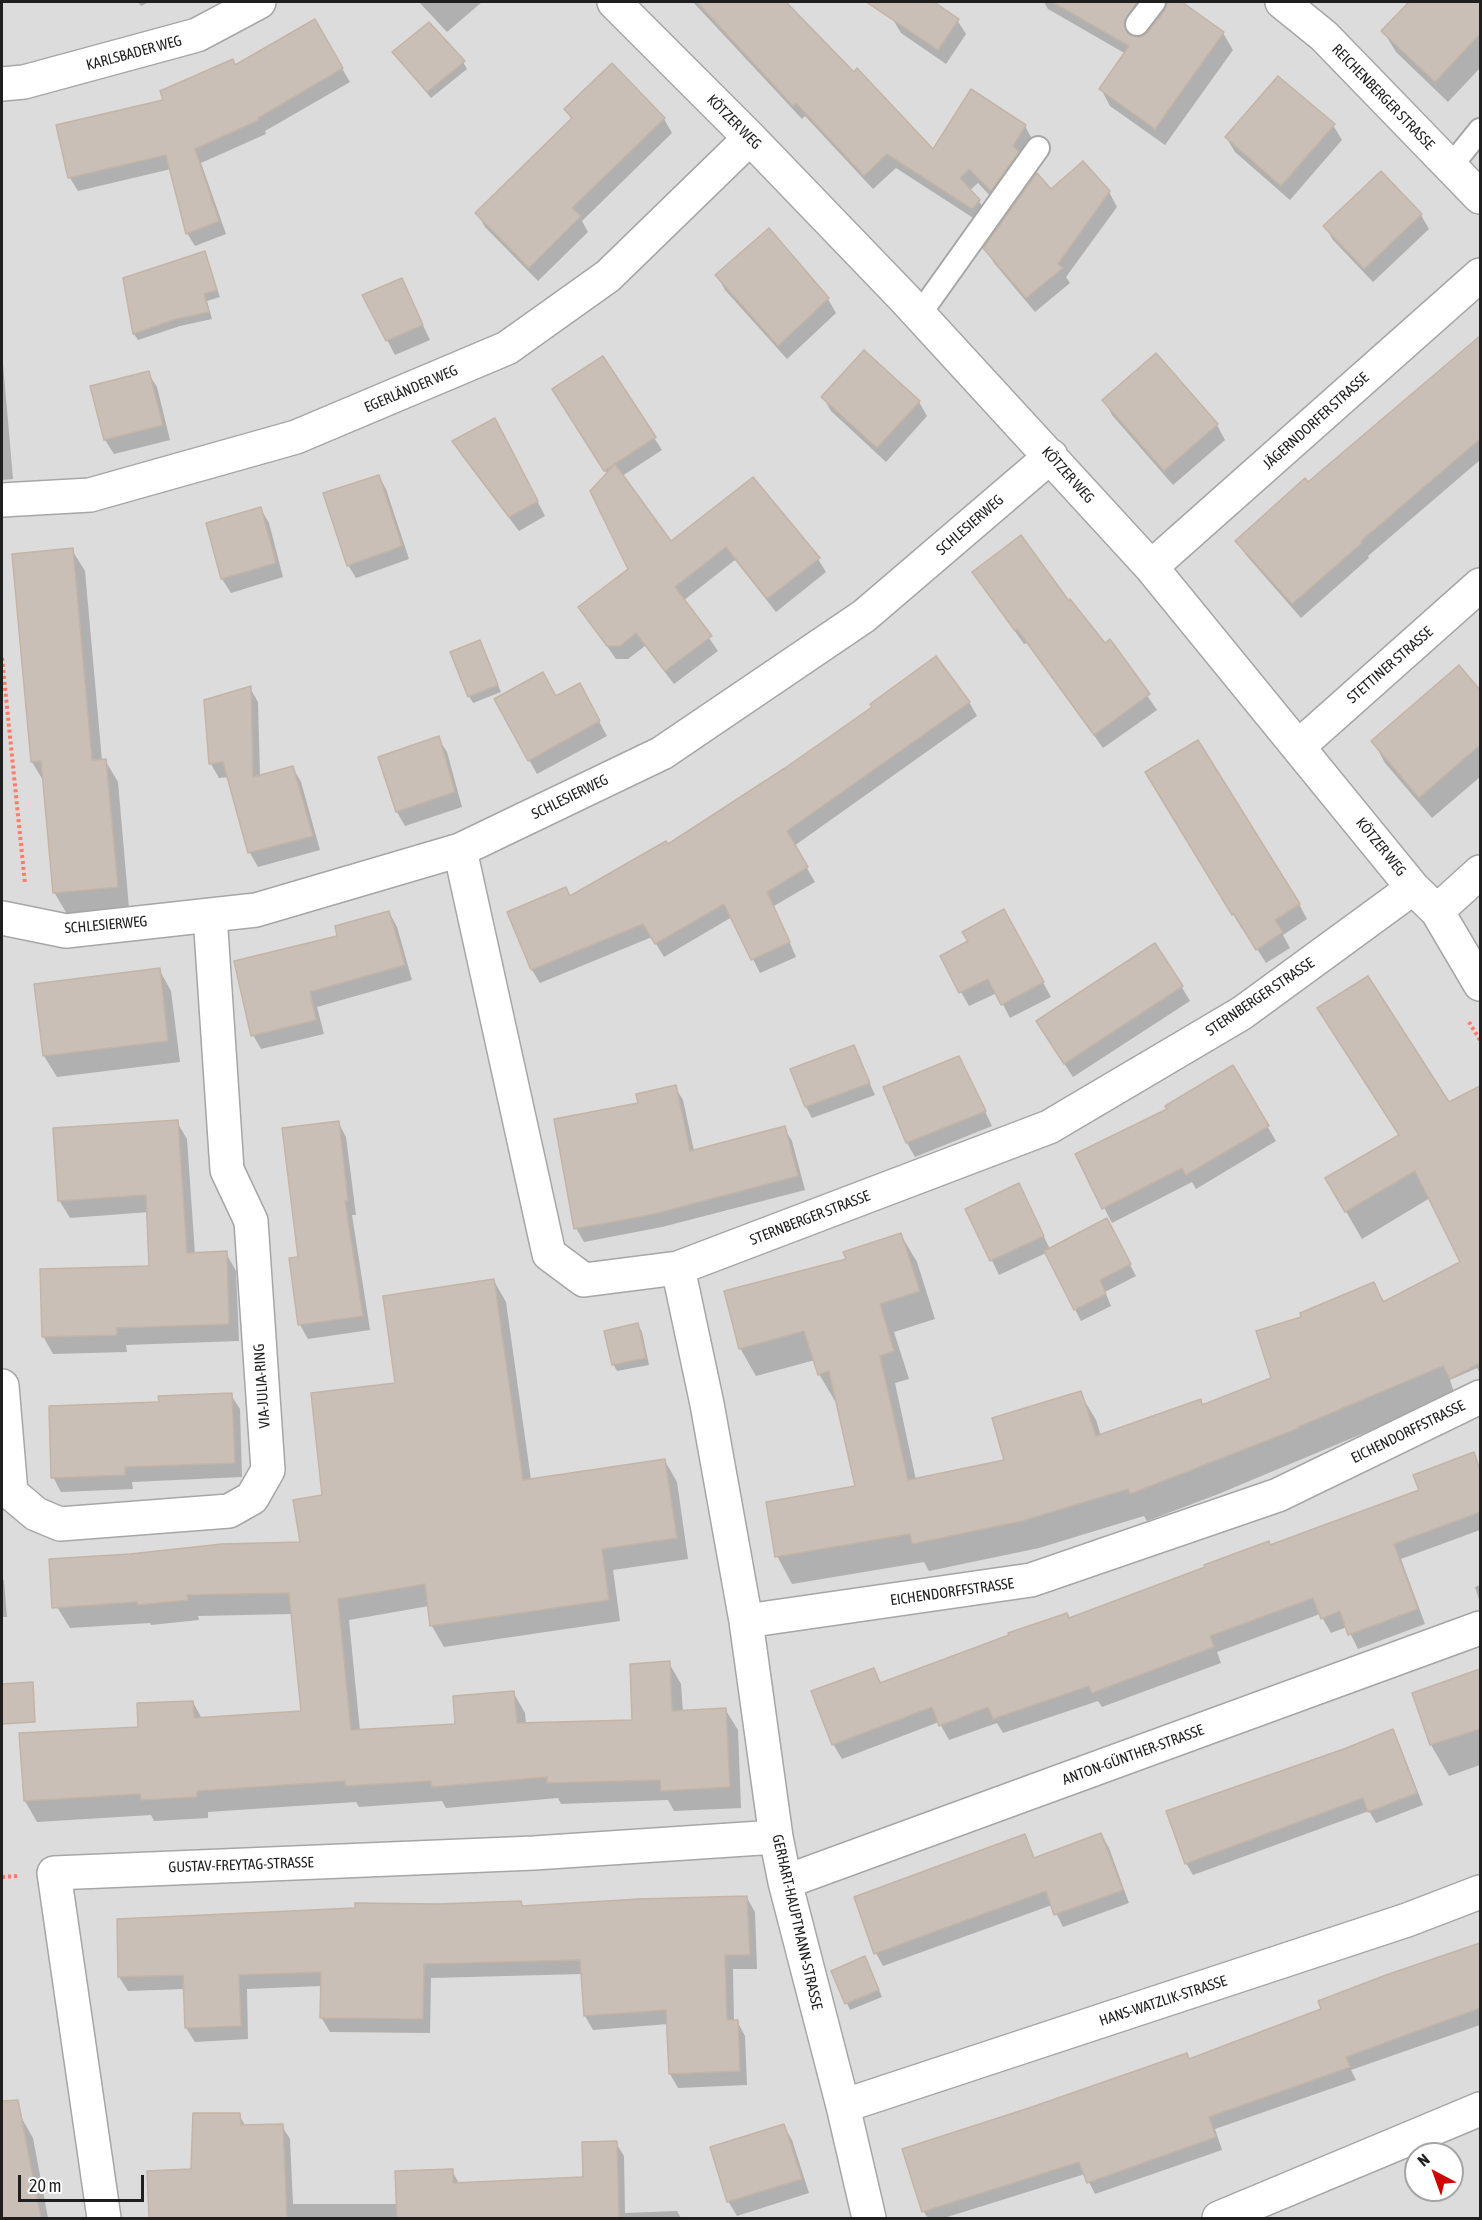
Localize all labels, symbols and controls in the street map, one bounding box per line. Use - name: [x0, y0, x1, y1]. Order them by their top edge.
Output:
- street label: KARLSBADER WEG: [84, 32, 184, 74]
- street label: REICHENBERGER STRASSE: [1328, 40, 1438, 154]
- street label: KÖTZER WEG: [703, 91, 765, 153]
- street label: EGERLÄNDER WEG: [362, 361, 460, 417]
- street label: JÄGERNDORFER STRASSE: [1259, 369, 1373, 473]
- street label: KÖTZER WEG: [1038, 443, 1098, 507]
- street label: SCHLESIERWEG: [933, 491, 1007, 559]
- street label: STETTINER STRASSE: [1343, 623, 1437, 707]
- street label: SCHLESIERWEG: [529, 771, 611, 823]
- street label: KÖTZER WEG: [1352, 814, 1410, 880]
- street label: SCHLESIERWEG: [64, 912, 148, 938]
- street label: STERNBERGER STRASSE: [1202, 954, 1318, 1040]
- street label: STERNBERGER STRASSE: [747, 1187, 873, 1249]
- street label: VIA-JULIA-RING: [250, 1343, 274, 1429]
- street label: EICHENDORFFSTRASSE: [1348, 1397, 1468, 1467]
- street label: EICHENDORFFSTRASSE: [889, 1574, 1015, 1610]
- street label: ANTON-GÜNTHER-STRASSE: [1060, 1721, 1206, 1789]
- street label: GERHART-HAUPTMANN-STRASSE: [768, 1833, 826, 2011]
- street label: GUSTAV-FREYTAG-STRASSE: [168, 1853, 314, 1877]
- street label: HANS-WATZLIK-STRASSE: [1097, 1972, 1229, 2030]
- north arrow: [1404, 2142, 1464, 2202]
- text: N: [1414, 2150, 1433, 2170]
- scale bar: [21, 2163, 147, 2201]
- text: 20 m: [29, 2175, 61, 2196]

